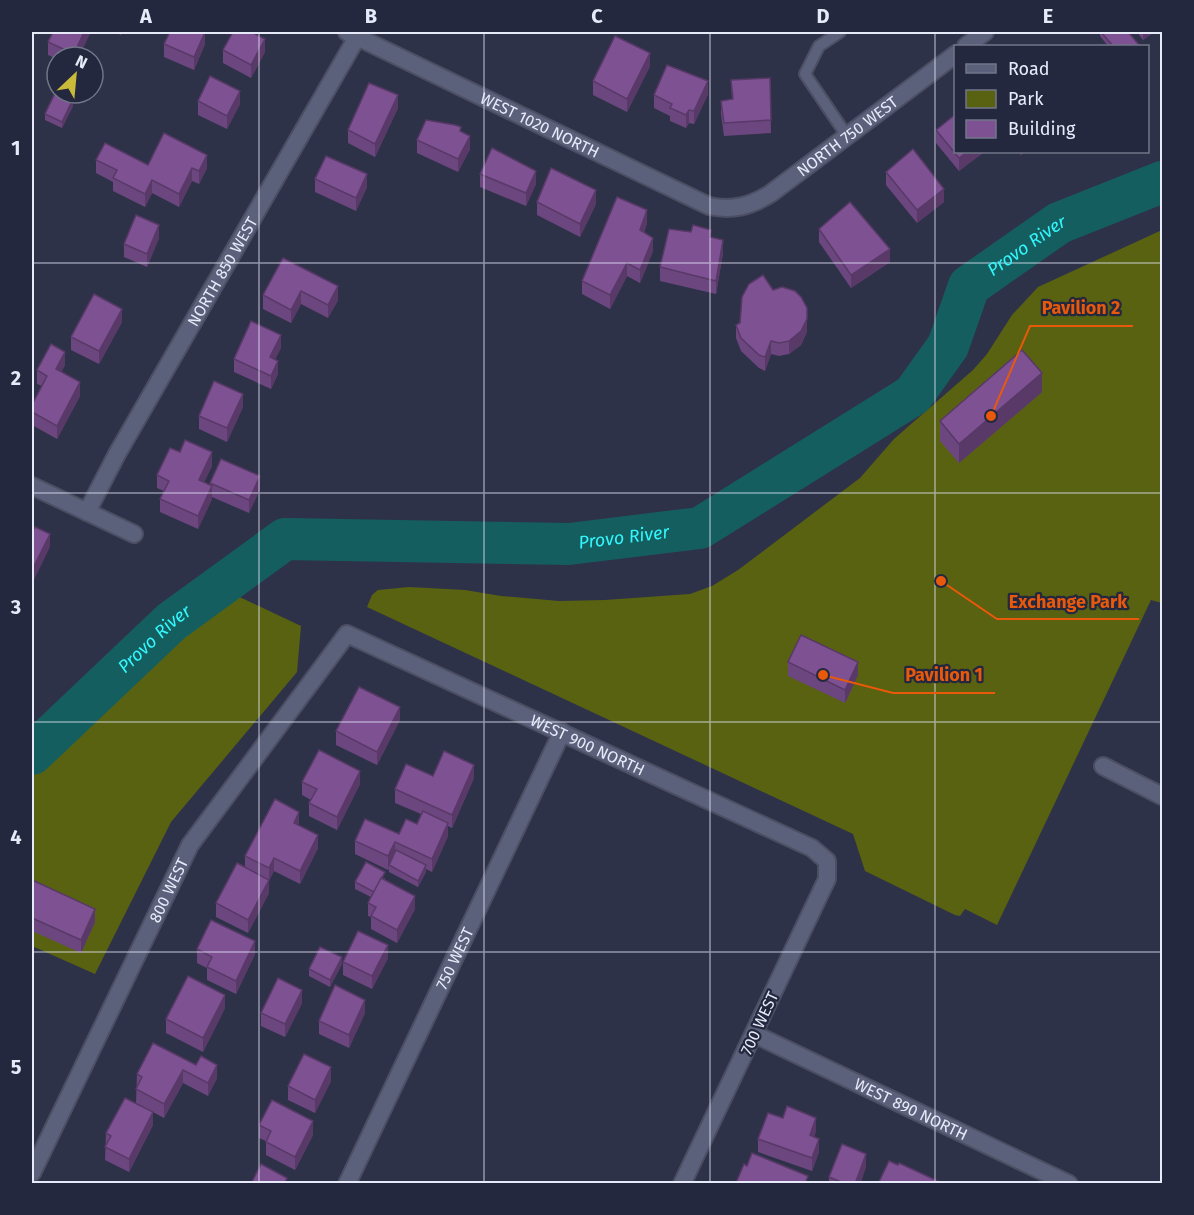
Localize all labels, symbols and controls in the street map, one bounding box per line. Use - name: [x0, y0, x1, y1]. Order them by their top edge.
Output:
- text: A: [139, 4, 153, 28]
- text: B: [365, 4, 377, 28]
- text: C: [591, 4, 603, 28]
- text: D: [816, 4, 830, 28]
- text: E: [1043, 4, 1053, 28]
- north arrow: [45, 45, 105, 105]
- legend: [954, 45, 1149, 153]
- text: N: [72, 51, 90, 73]
- text: Road: [1008, 58, 1050, 80]
- street label: WEST 1020 NORTH: [477, 88, 602, 162]
- text: Park: [1008, 88, 1044, 110]
- street label: NORTH 750 WEST: [793, 92, 902, 180]
- text: Building: [1008, 118, 1076, 140]
- text: 1: [11, 136, 21, 160]
- water label: Provo River: [983, 210, 1070, 281]
- street label: NORTH 850 WEST: [184, 213, 262, 330]
- callout: Pavilion 2: [1030, 290, 1133, 326]
- text: Pavilion 2: [1042, 297, 1120, 319]
- text: 2: [11, 366, 21, 390]
- water label: Provo River: [577, 521, 672, 554]
- callout: Exchange Park: [997, 583, 1139, 619]
- text: Exchange Park: [1009, 591, 1128, 613]
- text: 3: [10, 595, 21, 619]
- water label: Provo River: [113, 600, 196, 678]
- callout: Pavilion 1: [893, 657, 995, 693]
- text: Pavilion 1: [905, 664, 983, 686]
- street label: WEST 900 NORTH: [527, 711, 648, 780]
- text: 4: [10, 825, 22, 849]
- street label: 800 WEST: [145, 854, 193, 926]
- street label: 750 WEST: [432, 924, 478, 993]
- street label: 700 WEST: [737, 988, 783, 1058]
- text: 5: [11, 1055, 22, 1079]
- street label: WEST 890 NORTH: [851, 1074, 971, 1144]

